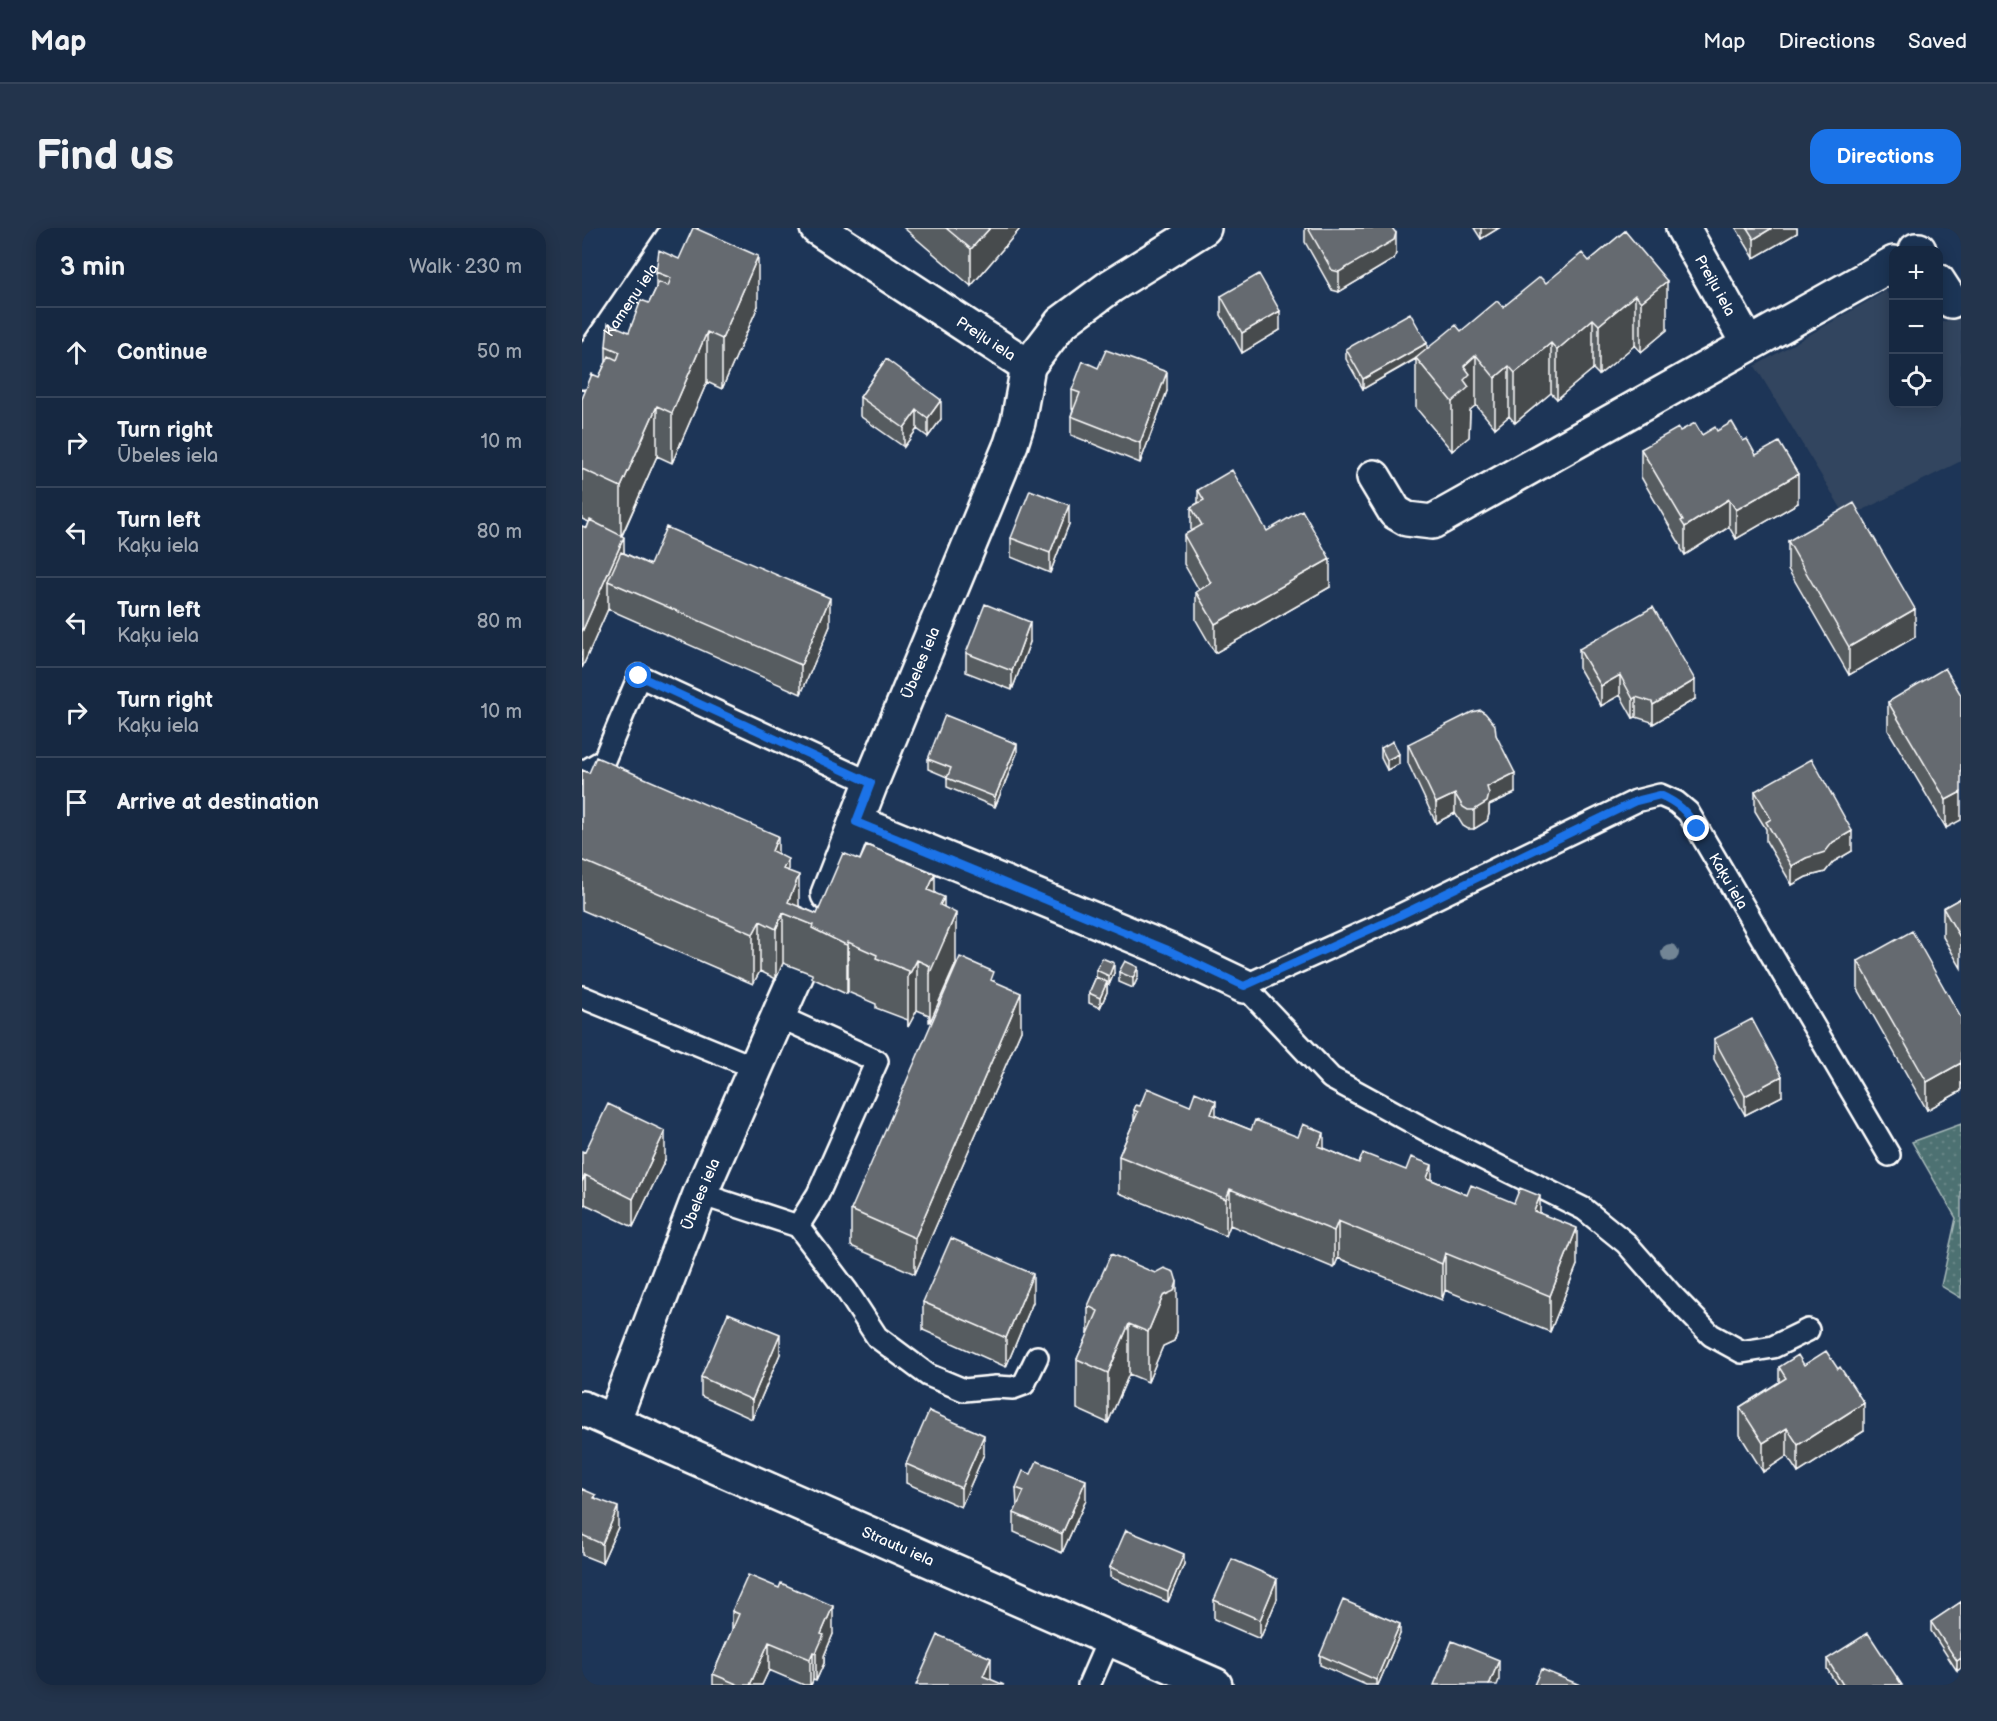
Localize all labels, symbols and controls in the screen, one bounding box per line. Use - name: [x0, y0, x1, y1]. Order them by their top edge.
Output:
- text: Map: [30, 25, 86, 58]
- text: Map: [1703, 29, 1746, 54]
- text: Directions: [1779, 29, 1875, 54]
- text: Saved: [1908, 29, 1967, 54]
- button: Directions: [1810, 129, 1961, 184]
- text: Find us: [36, 131, 174, 182]
- map controls: [1889, 246, 1943, 408]
- button: +: [1889, 246, 1943, 300]
- text: 3 min: [60, 252, 125, 283]
- street label: Preiļu iela: [1690, 252, 1739, 320]
- text: Walk · 230 m: [409, 255, 522, 279]
- street label: Kameņu iela: [600, 260, 663, 341]
- button: −: [1889, 300, 1943, 354]
- street label: Preiļu iela: [953, 313, 1019, 365]
- icon: ahead: [60, 336, 93, 369]
- text: Continue: [117, 339, 207, 366]
- text: 50 m: [477, 340, 522, 364]
- button: locate: [1889, 354, 1943, 408]
- text: Turn right: [117, 417, 213, 444]
- icon: right: [60, 426, 93, 459]
- text: 10 m: [481, 430, 522, 454]
- text: Ūbeles iela: [117, 444, 218, 468]
- text: Turn left: [117, 507, 201, 534]
- icon: left: [60, 516, 93, 549]
- text: 80 m: [477, 520, 522, 544]
- text: Kaķu iela: [117, 534, 199, 558]
- text: Turn left: [117, 597, 201, 624]
- icon: left: [60, 606, 93, 639]
- text: 80 m: [477, 610, 522, 634]
- text: Kaķu iela: [117, 624, 199, 648]
- street label: Ūbeles iela: [898, 624, 944, 702]
- route start: [625, 662, 651, 688]
- text: Turn right: [117, 687, 213, 714]
- icon: right: [60, 696, 93, 729]
- text: 10 m: [481, 700, 522, 724]
- text: Kaķu iela: [117, 714, 199, 738]
- icon: arrive: [60, 786, 93, 819]
- text: Arrive at destination: [117, 789, 319, 816]
- route end: [1683, 815, 1709, 841]
- street label: Kaķu iela: [1704, 850, 1752, 913]
- street label: Ūbeles iela: [678, 1156, 724, 1233]
- street label: Strautu iela: [859, 1523, 937, 1571]

